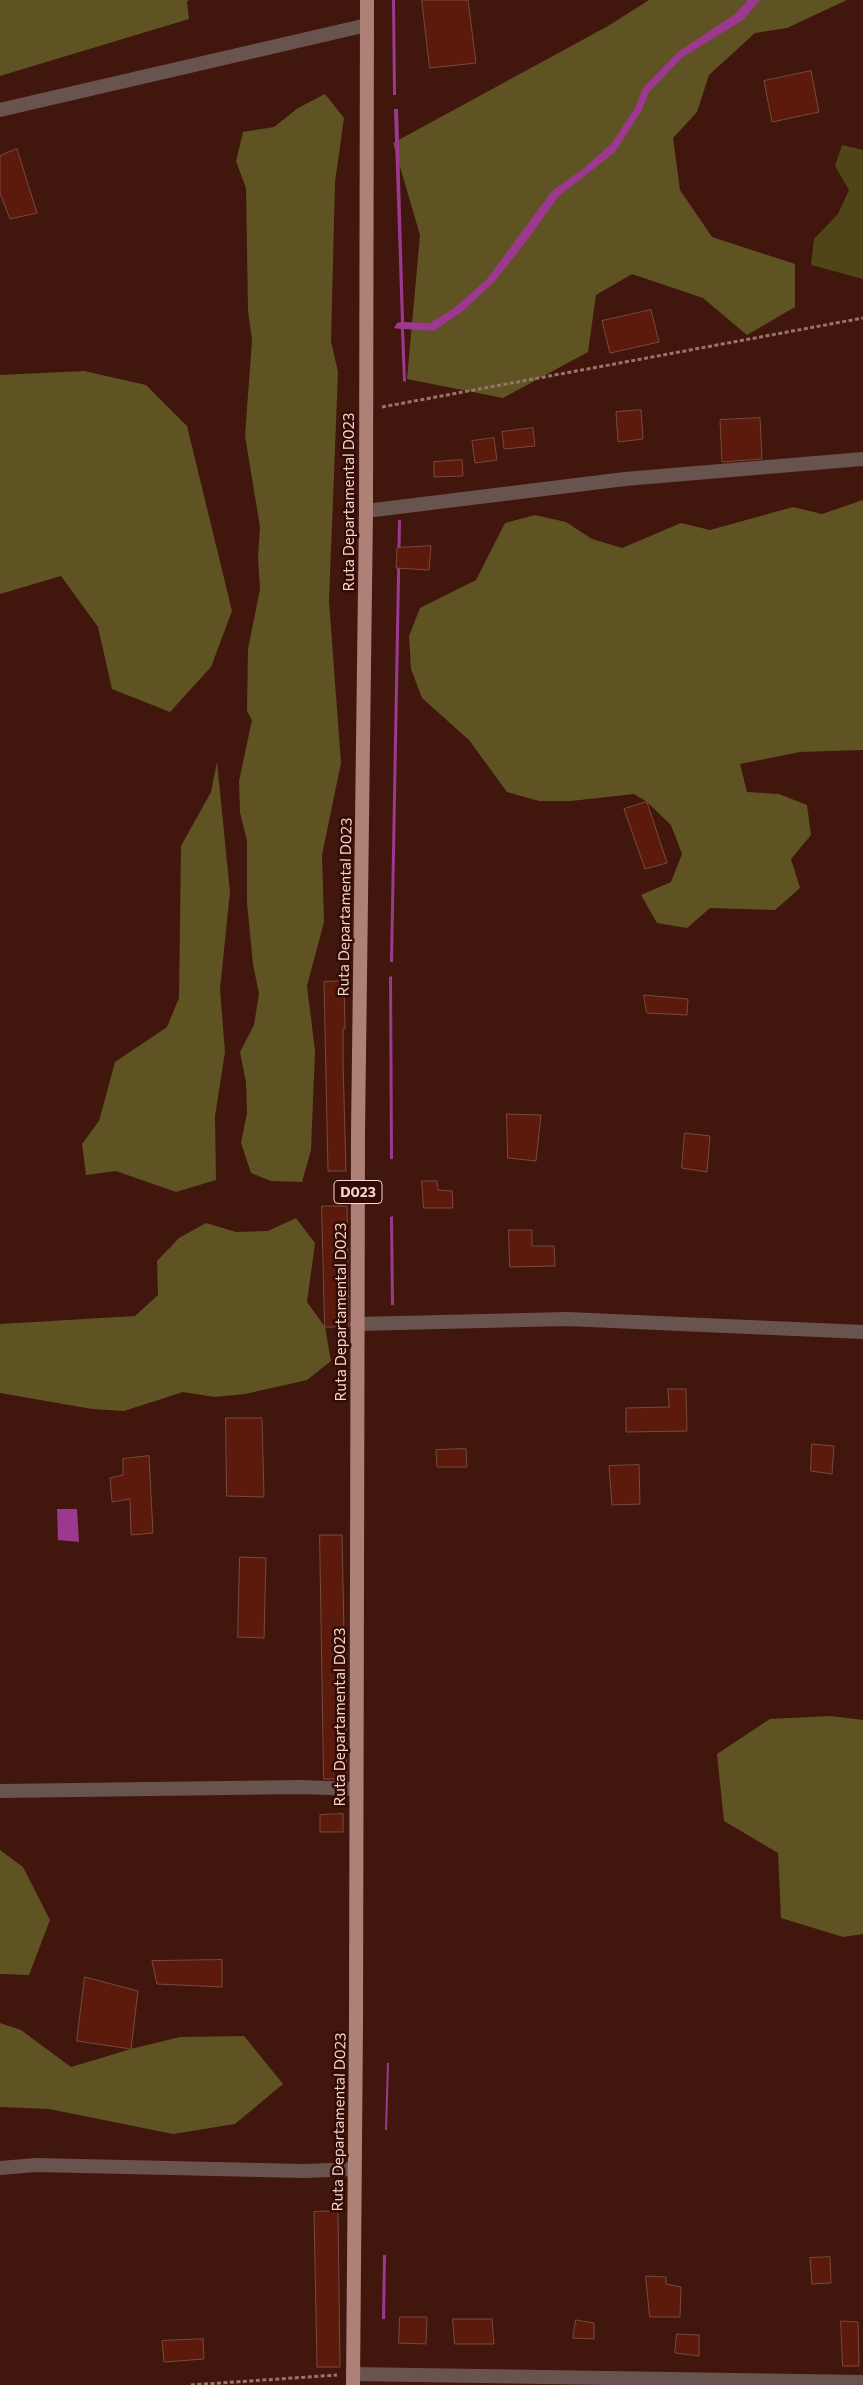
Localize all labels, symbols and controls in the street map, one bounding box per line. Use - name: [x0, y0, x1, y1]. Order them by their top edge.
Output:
- street label: Ruta Departamental D023: [340, 413, 358, 591]
- street label: Ruta Departamental D023: [334, 817, 356, 997]
- road number: D023: [334, 1180, 382, 1204]
- street label: Ruta Departamental D023: [332, 1223, 350, 1401]
- street label: Ruta Departamental D023: [331, 1628, 349, 1806]
- street label: Ruta Departamental D023: [328, 2032, 350, 2212]

